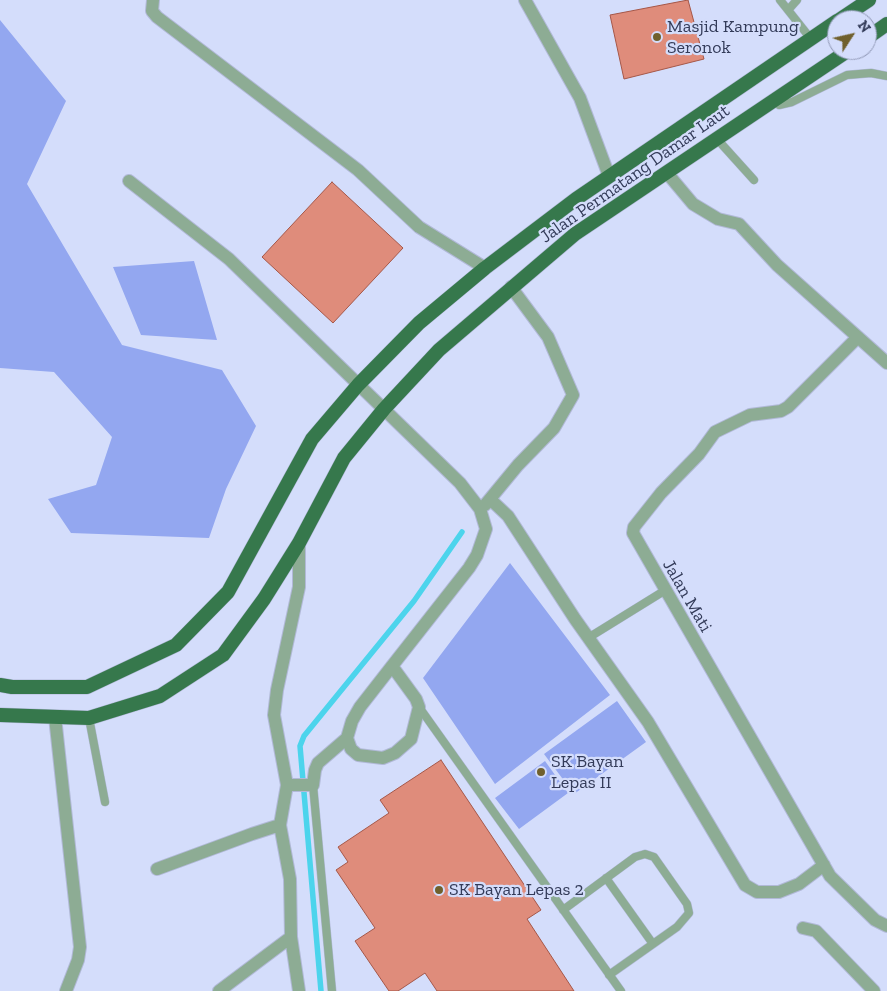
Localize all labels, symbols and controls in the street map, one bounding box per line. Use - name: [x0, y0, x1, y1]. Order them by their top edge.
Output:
- north arrow: [827, 10, 877, 60]
- place label: Masjid Kampung Seronok: [667, 16, 799, 58]
- text: N: [854, 17, 874, 36]
- marker: Masjid Kampung Seronok: [651, 31, 663, 43]
- street label: Jalan Permatang Damar Laut: [536, 100, 734, 248]
- street label: Jalan Mati: [658, 556, 716, 636]
- place label: SK Bayan Lepas II: [551, 751, 624, 794]
- marker: SK Bayan Lepas II: [535, 766, 547, 778]
- place label: SK Bayan Lepas 2: [449, 879, 584, 901]
- marker: SK Bayan Lepas 2: [433, 884, 445, 896]

